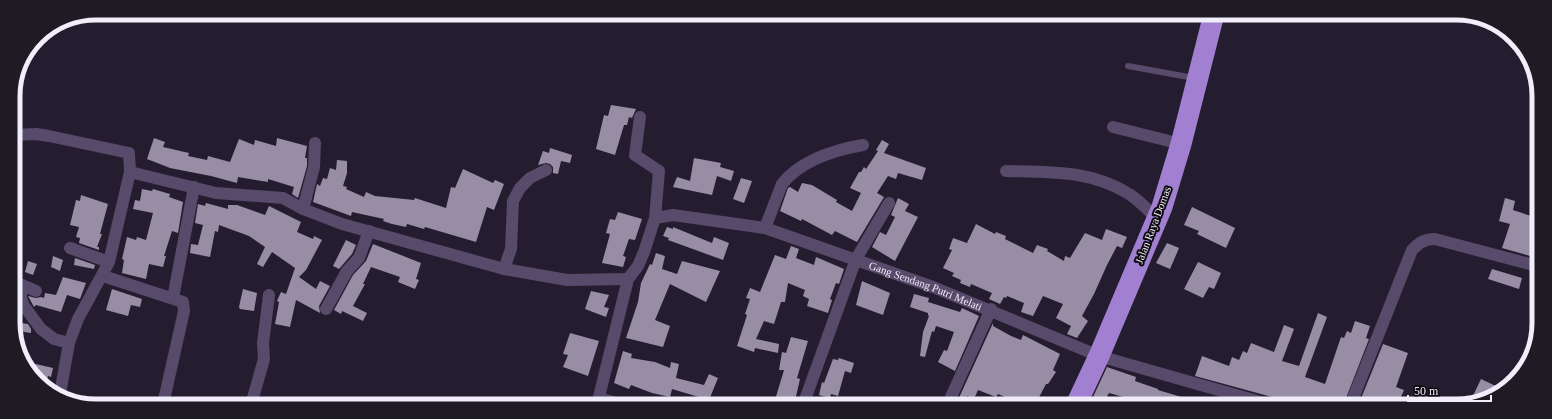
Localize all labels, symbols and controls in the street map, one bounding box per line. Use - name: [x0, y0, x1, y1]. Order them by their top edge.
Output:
- street label: Jalan Raya Domas: [1133, 185, 1173, 265]
- street label: Gang Sendang Putri Melati: [867, 259, 984, 313]
- scale bar: [1408, 377, 1491, 403]
- text: 50 m: [1414, 384, 1439, 398]

